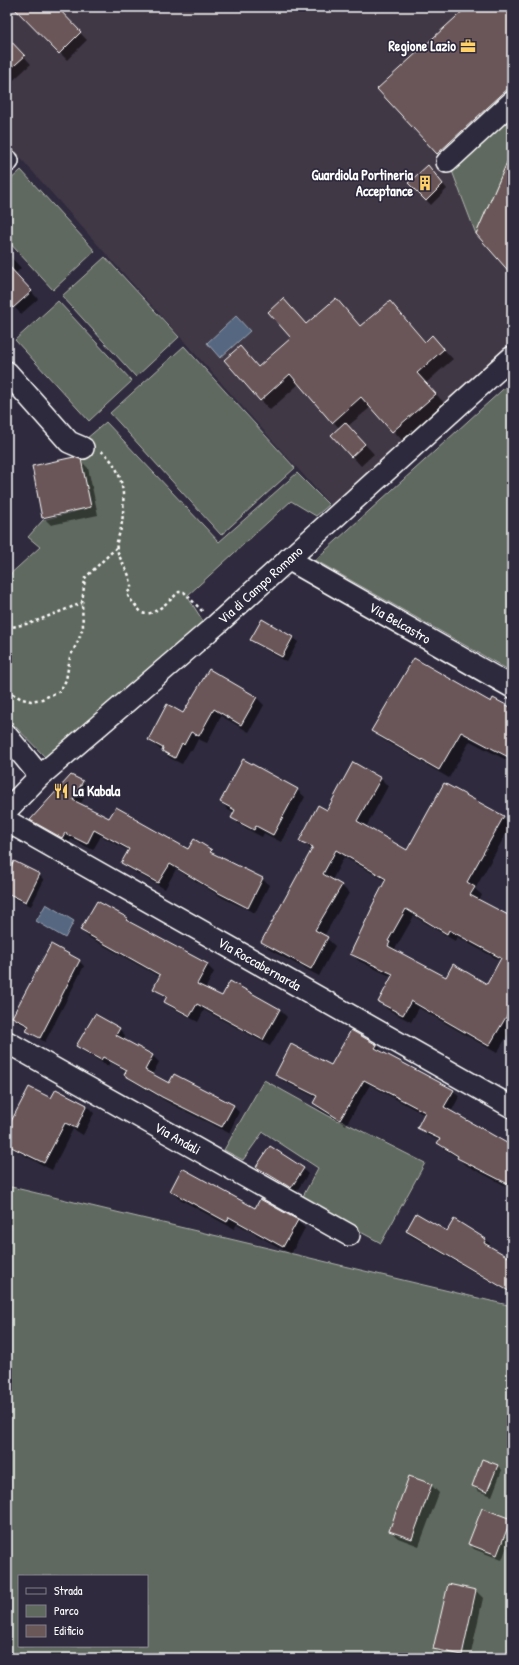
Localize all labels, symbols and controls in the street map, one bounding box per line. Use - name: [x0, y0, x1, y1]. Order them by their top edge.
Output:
- place label: Regione Lazio: [388, 36, 456, 57]
- office icon: Regione Lazio: [459, 37, 477, 55]
- place label: Guardiola Portineria Acceptance: [312, 165, 414, 202]
- building icon: Guardiola Portineria Acceptance: [416, 174, 434, 192]
- street label: Via di Campo Romano: [213, 541, 307, 628]
- street label: Via Belcastro: [366, 597, 435, 648]
- place label: La Kabala: [73, 781, 121, 800]
- restaurant icon: La Kabala: [52, 782, 70, 800]
- street label: Via Roccabernarda: [214, 932, 305, 995]
- street label: Via Andali: [151, 1117, 205, 1159]
- legend: [18, 1575, 148, 1647]
- text: Strada: [54, 1582, 83, 1599]
- text: Parco: [54, 1602, 79, 1619]
- text: Edificio: [54, 1622, 84, 1639]

